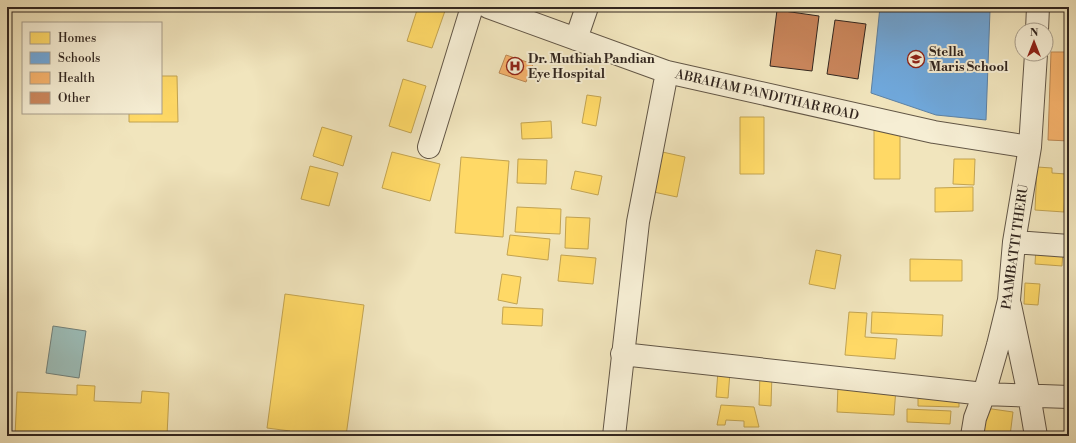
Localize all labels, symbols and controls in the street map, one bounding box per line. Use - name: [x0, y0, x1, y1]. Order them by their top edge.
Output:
- legend: [22, 22, 162, 114]
- north arrow: [1014, 22, 1054, 62]
- text: N: [1030, 26, 1039, 40]
- text: Homes: [58, 31, 96, 46]
- place label: Stella Maris School: [929, 44, 1009, 75]
- school or university icon: Stella Maris School: [906, 49, 926, 69]
- text: Schools: [58, 51, 100, 66]
- place label: Dr. Muthiah Pandian Eye Hospital: [528, 51, 655, 82]
- hospital icon: Dr. Muthiah Pandian Eye Hospital: [505, 56, 525, 76]
- street label: ABRAHAM PANDITHAR ROAD: [673, 66, 860, 124]
- text: Health: [58, 71, 95, 86]
- text: Other: [58, 91, 90, 106]
- street label: PAAMBATTI THERU: [998, 183, 1032, 311]

